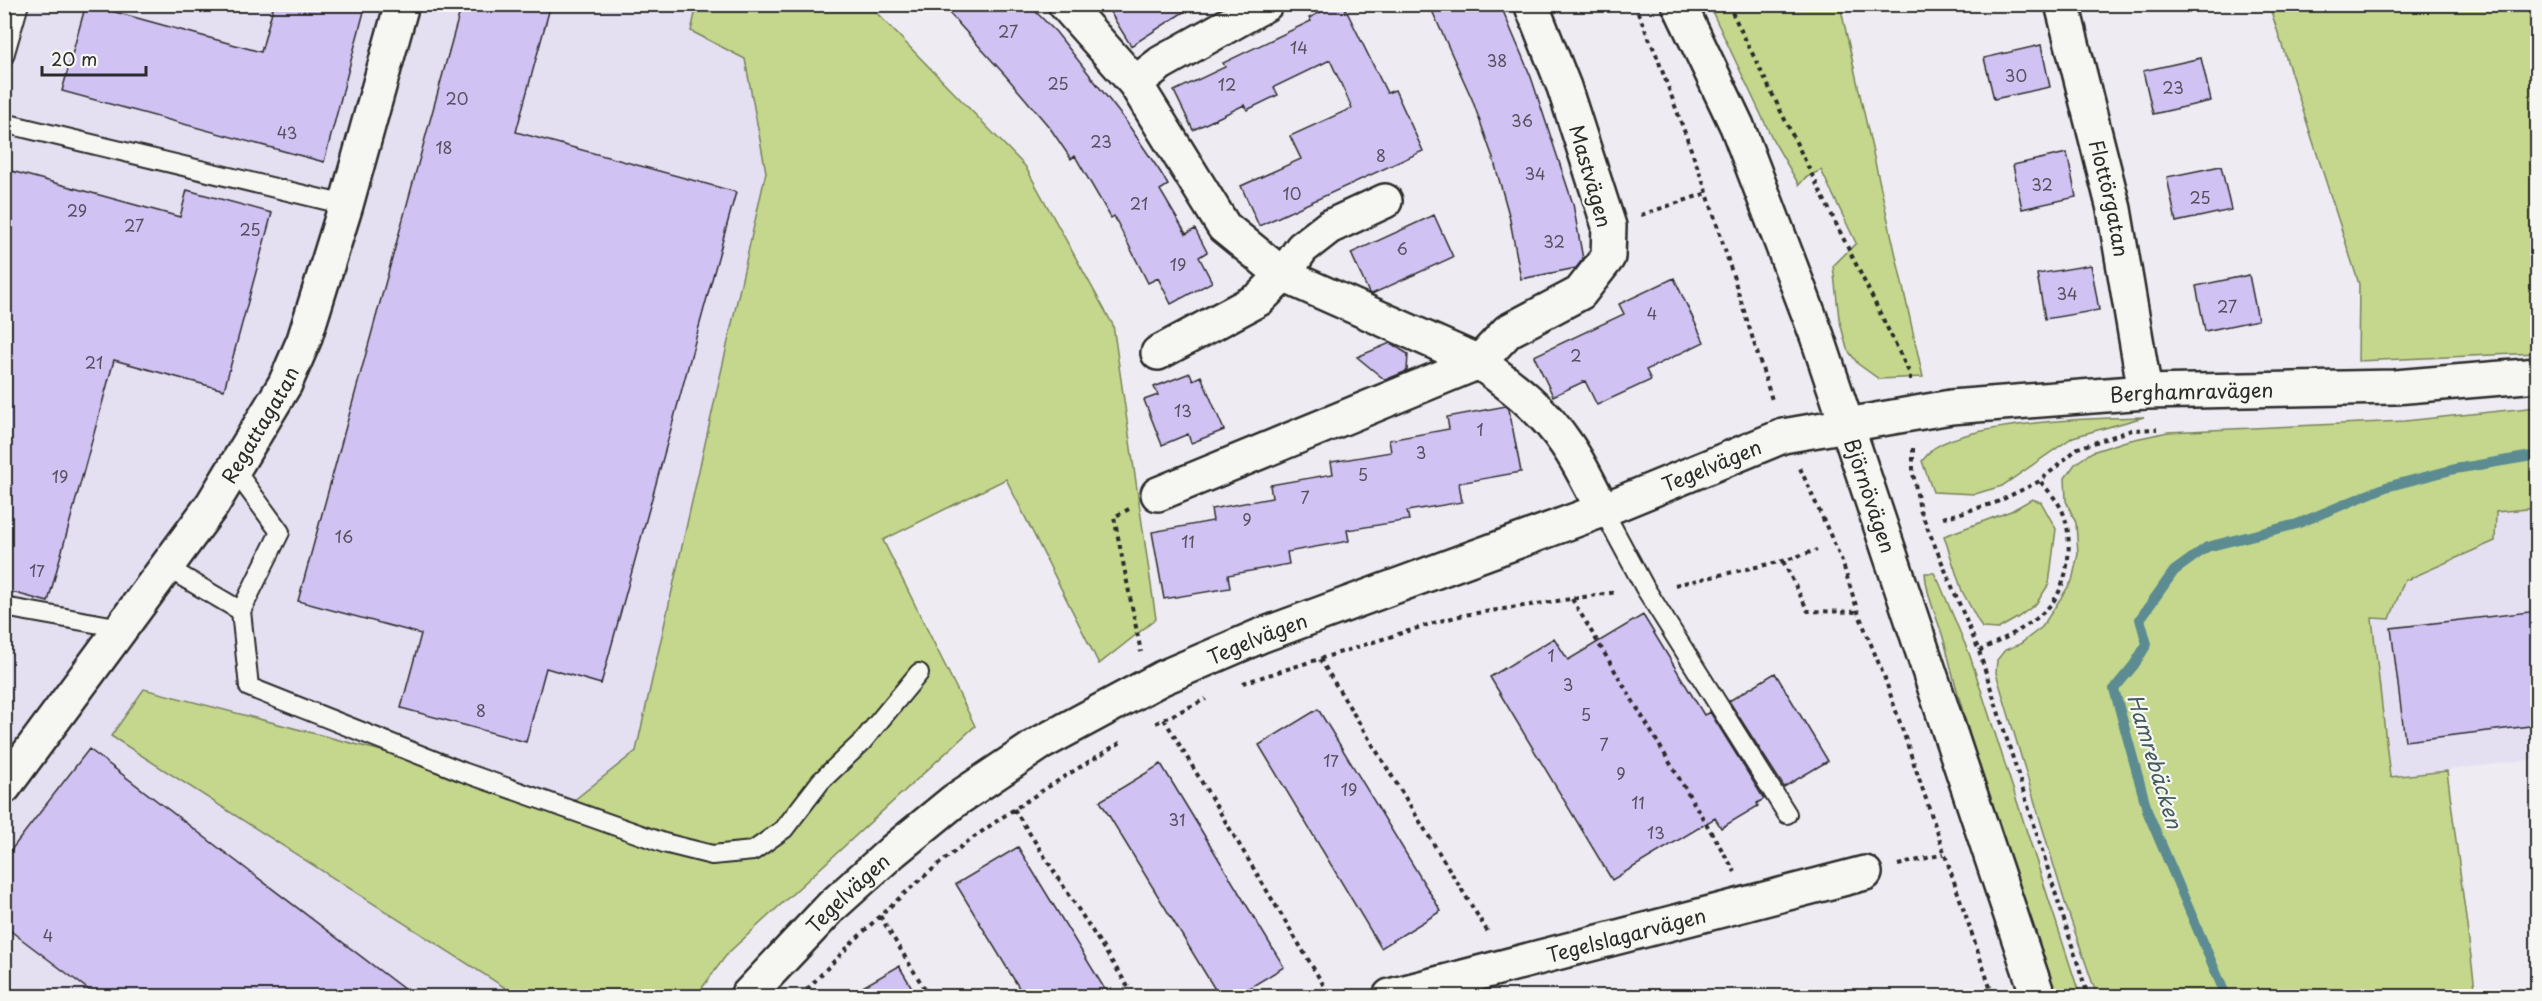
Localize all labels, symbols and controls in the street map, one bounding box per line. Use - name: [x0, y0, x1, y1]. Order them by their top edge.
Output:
- house number: 27: [998, 19, 1018, 43]
- house number: 14: [1290, 35, 1308, 59]
- scale bar: [42, 39, 146, 77]
- text: 20 m: [51, 45, 97, 72]
- house number: 38: [1487, 48, 1507, 72]
- house number: 30: [2005, 63, 2027, 87]
- house number: 25: [1047, 71, 1069, 95]
- house number: 12: [1218, 72, 1236, 96]
- house number: 23: [2162, 75, 2184, 99]
- house number: 20: [446, 86, 468, 110]
- house number: 36: [1511, 108, 1533, 132]
- house number: 43: [277, 120, 297, 144]
- street label: Mastvägen: [1562, 121, 1620, 231]
- house number: 23: [1090, 129, 1112, 153]
- house number: 18: [435, 135, 453, 159]
- street label: Flottörgatan: [2082, 136, 2137, 259]
- house number: 8: [1376, 143, 1386, 167]
- house number: 34: [1524, 161, 1546, 185]
- house number: 32: [2031, 172, 2053, 196]
- house number: 10: [1283, 181, 1301, 205]
- house number: 25: [2189, 185, 2211, 209]
- house number: 21: [1130, 191, 1148, 215]
- house number: 29: [67, 198, 87, 222]
- house number: 27: [124, 213, 144, 237]
- house number: 25: [239, 217, 261, 241]
- house number: 32: [1543, 229, 1565, 253]
- house number: 6: [1396, 236, 1408, 260]
- house number: 19: [1170, 252, 1186, 276]
- house number: 34: [2056, 281, 2078, 305]
- house number: 27: [2217, 294, 2237, 318]
- house number: 4: [1647, 301, 1657, 325]
- house number: 2: [1570, 343, 1582, 367]
- house number: 21: [85, 350, 103, 374]
- street label: Regattagatan: [214, 362, 306, 489]
- street label: Berghamravägen: [2109, 374, 2274, 410]
- house number: 13: [1174, 398, 1192, 422]
- house number: 1: [1476, 417, 1484, 441]
- street label: Tegelvägen: [1657, 432, 1766, 499]
- street label: Björnövägen: [1837, 434, 1904, 557]
- house number: 3: [1416, 440, 1426, 464]
- house number: 5: [1358, 462, 1368, 486]
- house number: 19: [52, 464, 68, 488]
- house number: 7: [1300, 485, 1310, 509]
- house number: 9: [1242, 507, 1252, 531]
- house number: 16: [335, 524, 353, 548]
- house number: 11: [1181, 529, 1195, 553]
- house number: 17: [29, 558, 45, 582]
- street label: Tegelvägen: [1203, 605, 1312, 672]
- house number: 1: [1547, 643, 1555, 667]
- house number: 3: [1563, 672, 1573, 696]
- water label: Hamrebäcken: [2120, 690, 2192, 834]
- house number: 8: [476, 698, 486, 722]
- house number: 5: [1581, 702, 1591, 726]
- house number: 7: [1599, 732, 1609, 756]
- house number: 17: [1323, 748, 1339, 772]
- house number: 9: [1616, 761, 1626, 785]
- house number: 19: [1341, 777, 1357, 801]
- house number: 11: [1631, 790, 1645, 814]
- house number: 31: [1169, 807, 1185, 831]
- house number: 13: [1647, 820, 1665, 844]
- street label: Tegelvägen: [799, 846, 896, 940]
- street label: Tegelslagarvägen: [1543, 900, 1709, 970]
- house number: 4: [43, 923, 53, 947]

